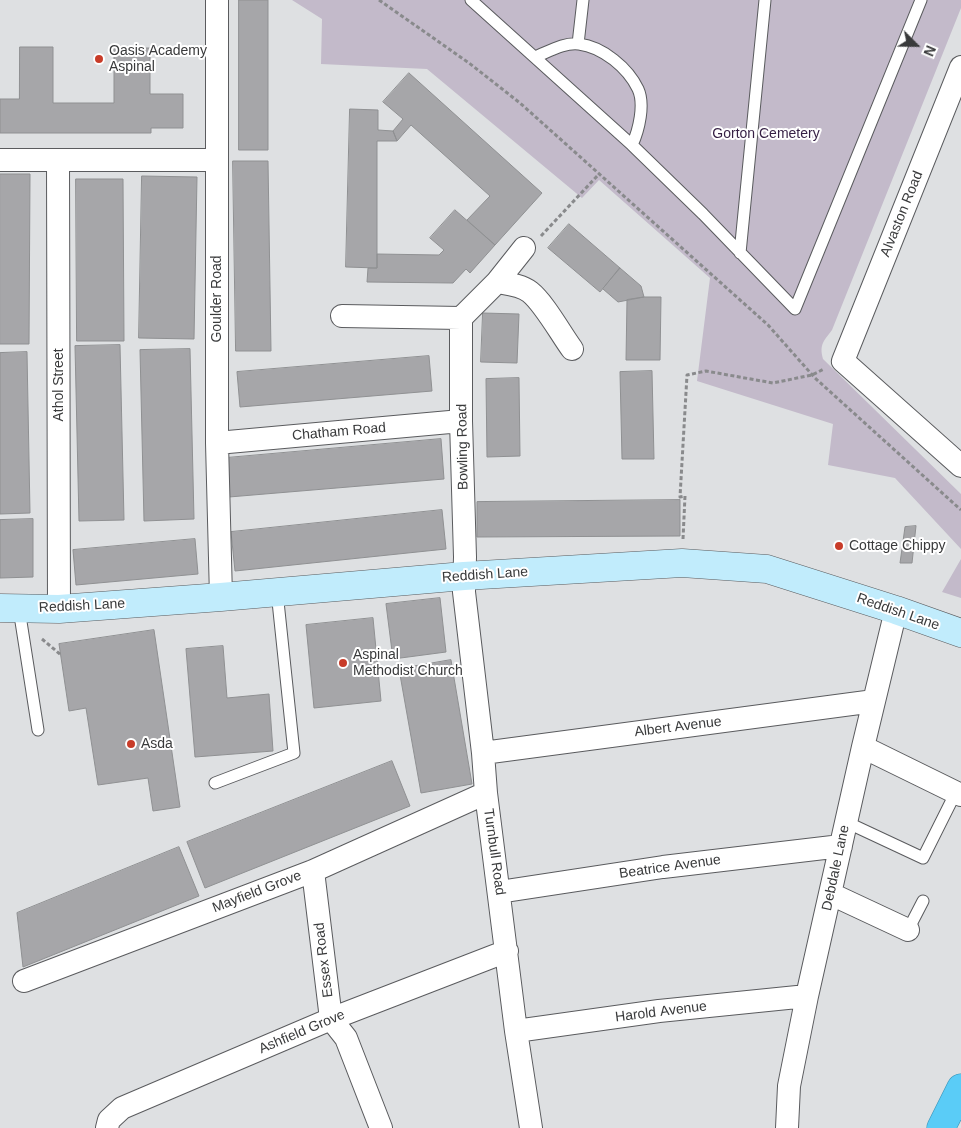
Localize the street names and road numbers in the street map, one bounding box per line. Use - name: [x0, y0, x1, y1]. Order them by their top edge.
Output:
- street label: Alvaston Road: [877, 169, 927, 259]
- street label: Goulder Road: [209, 255, 225, 343]
- street label: Athol Street: [51, 348, 67, 422]
- street label: Bowling Road: [454, 404, 472, 490]
- street label: Chatham Road: [291, 420, 387, 444]
- street label: Reddish Lane: [441, 564, 529, 586]
- street label: Reddish Lane: [854, 590, 942, 634]
- street label: Reddish Lane: [38, 595, 126, 617]
- street label: Albert Avenue: [633, 713, 723, 741]
- street label: Turnbull Road: [480, 808, 508, 896]
- street label: Debdale Lane: [819, 824, 853, 912]
- street label: Beatrice Avenue: [618, 852, 722, 882]
- street label: Mayfield Grove: [210, 867, 304, 917]
- street label: Essex Road: [311, 922, 337, 998]
- street label: Harold Avenue: [614, 998, 708, 1026]
- street label: Ashfield Grove: [256, 1006, 348, 1058]

